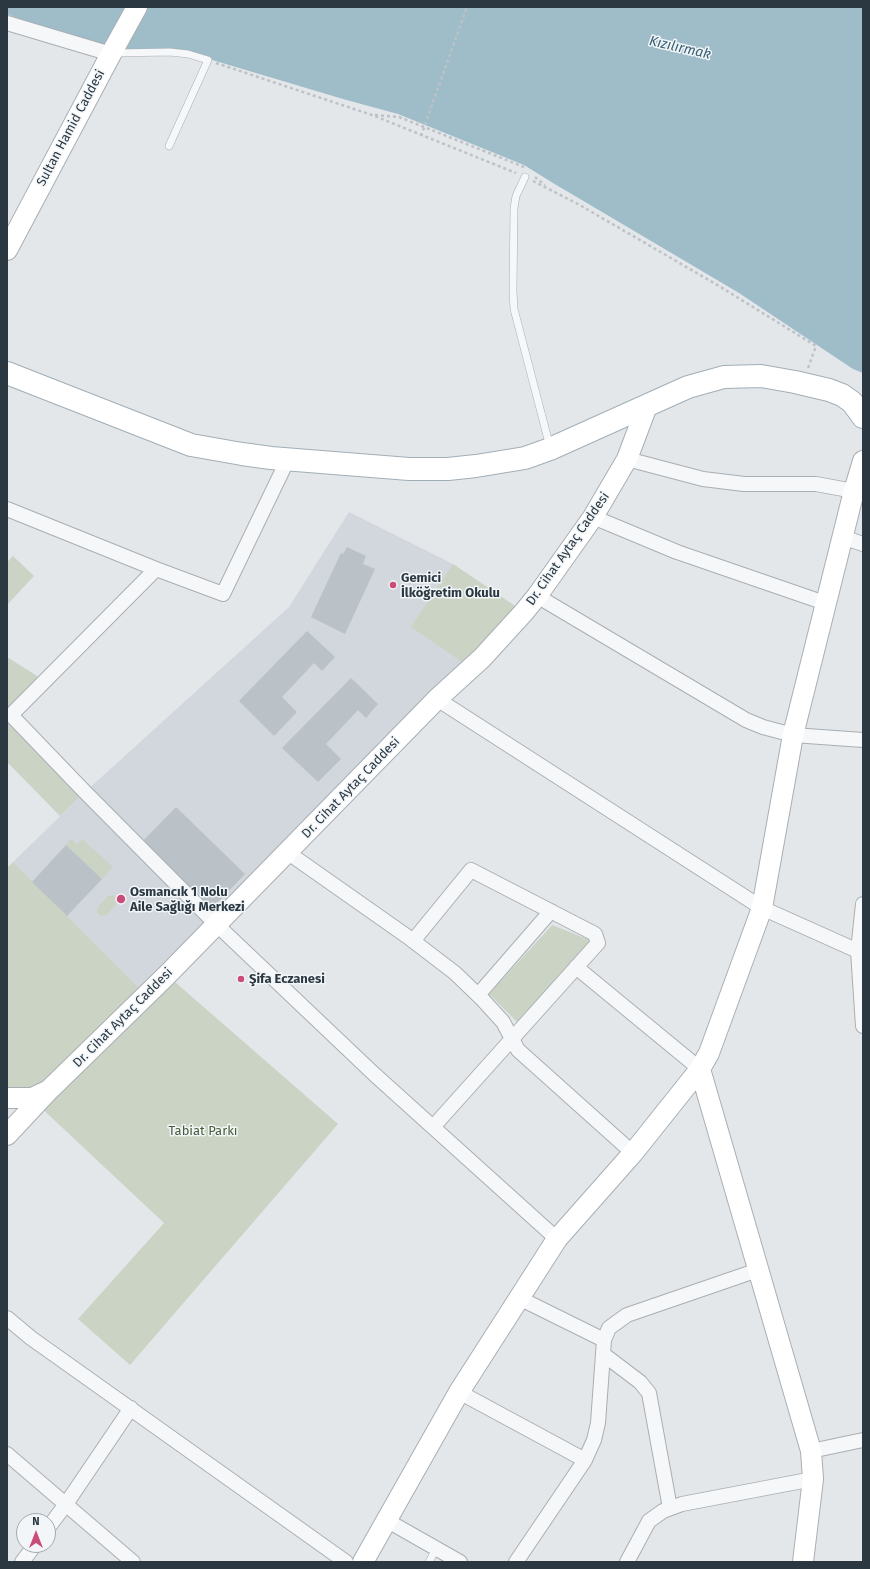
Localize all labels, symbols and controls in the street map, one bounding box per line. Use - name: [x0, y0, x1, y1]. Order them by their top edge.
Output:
- water label: Kızılırmak: [648, 33, 712, 63]
- street label: Sultan Hamid Caddesi: [34, 67, 108, 189]
- street label: Dr. Cihat Aytaç Caddesi: [523, 489, 613, 609]
- place label: Gemici İlköğretim Okulu: [401, 570, 500, 601]
- marker: Gemici İlköğretim Okulu: [388, 580, 398, 590]
- street label: Dr. Cihat Aytaç Caddesi: [299, 734, 403, 842]
- place label: Osmancık 1 Nolu Aile Sağlığı Merkezi: [130, 884, 245, 915]
- marker: Osmancık 1 Nolu Aile Sağlığı Merkezi: [115, 893, 127, 905]
- street label: Dr. Cihat Aytaç Caddesi: [70, 965, 176, 1071]
- place label: Şifa Eczanesi: [249, 971, 325, 987]
- marker: Şifa Eczanesi: [236, 974, 246, 984]
- park label: Tabiat Parkı: [169, 1123, 237, 1139]
- north arrow: [16, 1513, 56, 1553]
- text: N: [32, 1515, 40, 1528]

